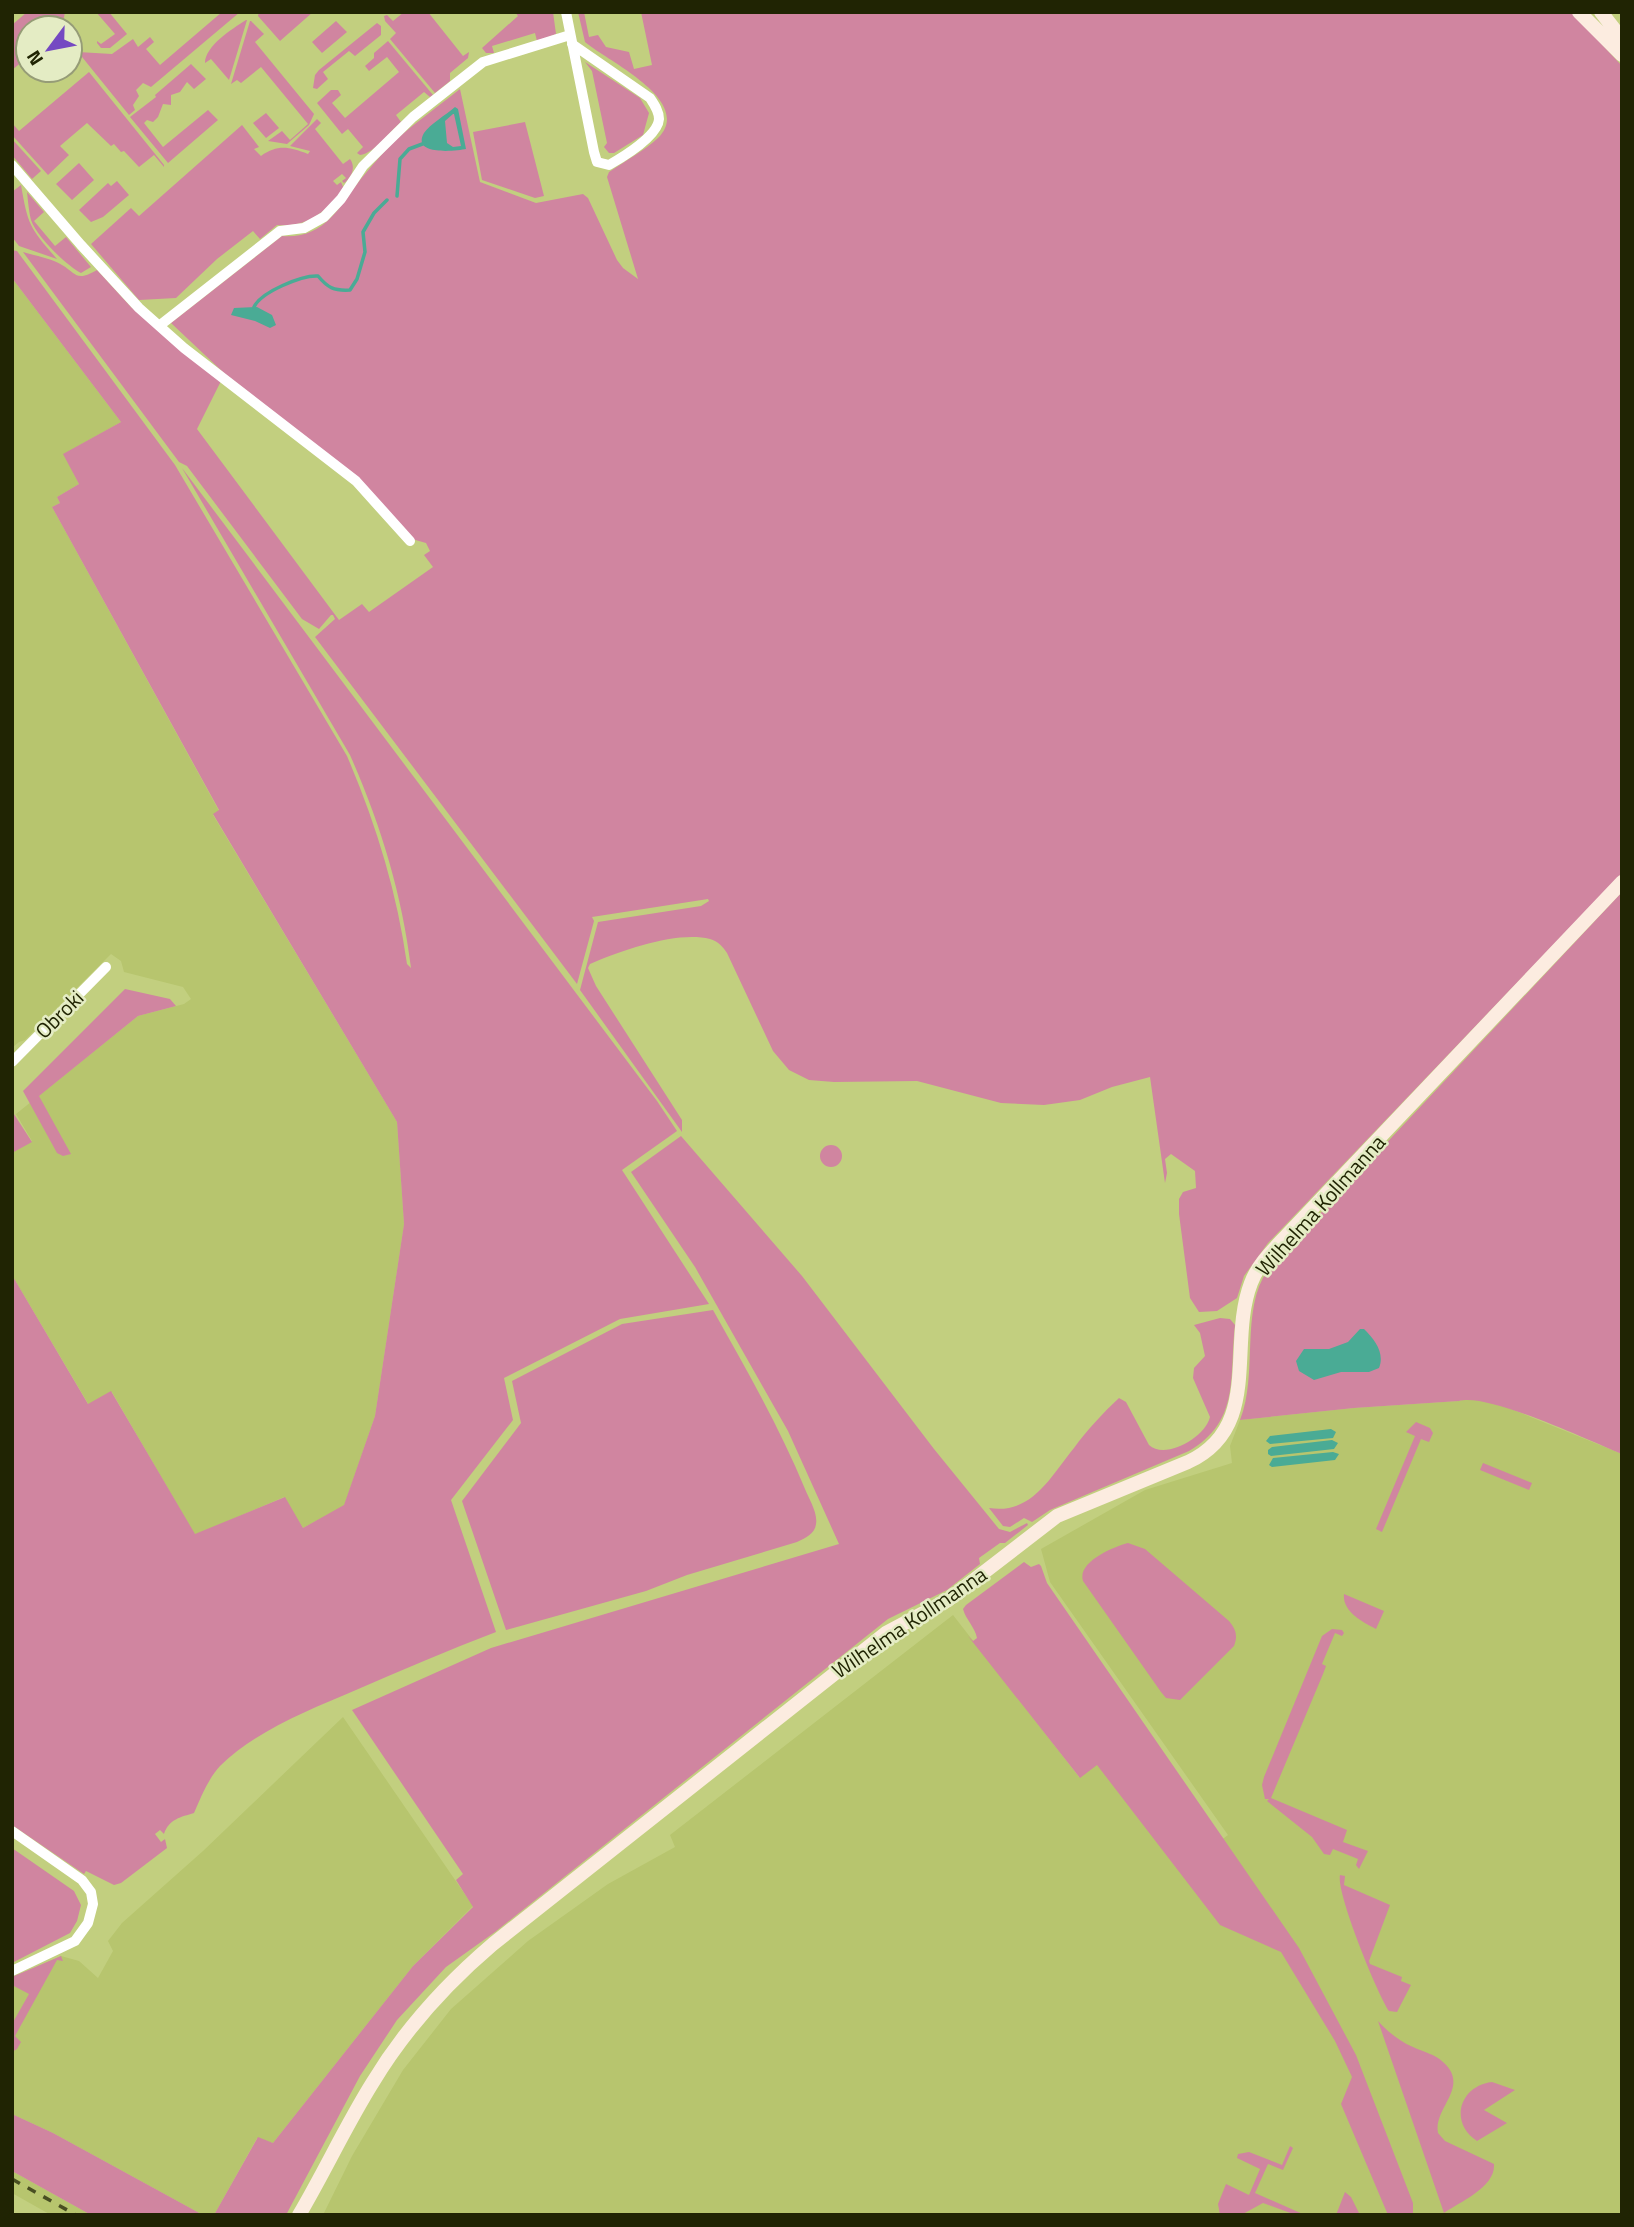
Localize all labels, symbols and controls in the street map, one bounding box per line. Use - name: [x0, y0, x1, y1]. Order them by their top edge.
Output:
- north arrow: [14, 14, 84, 84]
- text: N: [18, 45, 50, 72]
- street label: Obroki: [27, 982, 91, 1046]
- street label: Wilhelma Kollmanna: [1248, 1127, 1393, 1283]
- street label: Wilhelma Kollmanna: [825, 1558, 993, 1686]

